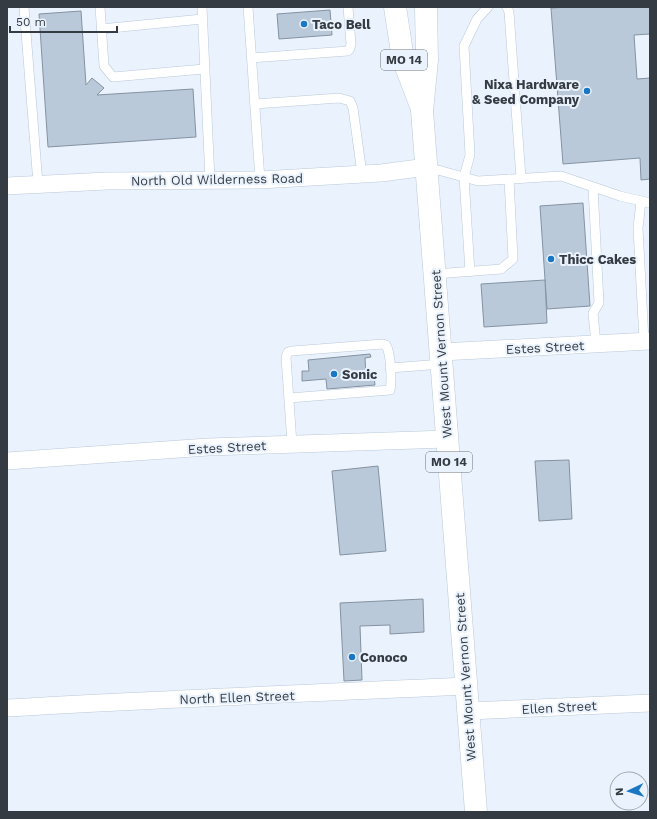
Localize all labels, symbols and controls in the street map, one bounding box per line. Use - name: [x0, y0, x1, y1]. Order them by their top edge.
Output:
- scale bar: [10, 8, 117, 34]
- text: 50 m: [16, 15, 46, 29]
- place label: Taco Bell: [312, 17, 371, 32]
- marker: Taco Bell: [299, 19, 309, 29]
- road number: MO 14: [381, 50, 427, 70]
- place label: Nixa Hardware & Seed Company: [472, 77, 580, 107]
- marker: Nixa Hardware & Seed Company: [582, 86, 592, 96]
- street label: North Old Wilderness Road: [131, 170, 303, 189]
- place label: Thicc Cakes: [559, 252, 636, 267]
- marker: Thicc Cakes: [546, 254, 556, 264]
- street label: West Mount Vernon Street: [428, 269, 455, 439]
- street label: Estes Street: [505, 338, 585, 357]
- place label: Sonic: [342, 367, 378, 382]
- marker: Sonic: [329, 369, 339, 379]
- street label: Estes Street: [187, 438, 267, 457]
- road number: MO 14: [426, 452, 472, 472]
- street label: West Mount Vernon Street: [452, 592, 479, 762]
- place label: Conoco: [360, 650, 408, 665]
- marker: Conoco: [347, 652, 357, 662]
- street label: North Ellen Street: [179, 688, 296, 707]
- street label: Ellen Street: [521, 698, 598, 717]
- north arrow: [609, 771, 649, 811]
- text: N: [613, 787, 626, 796]

